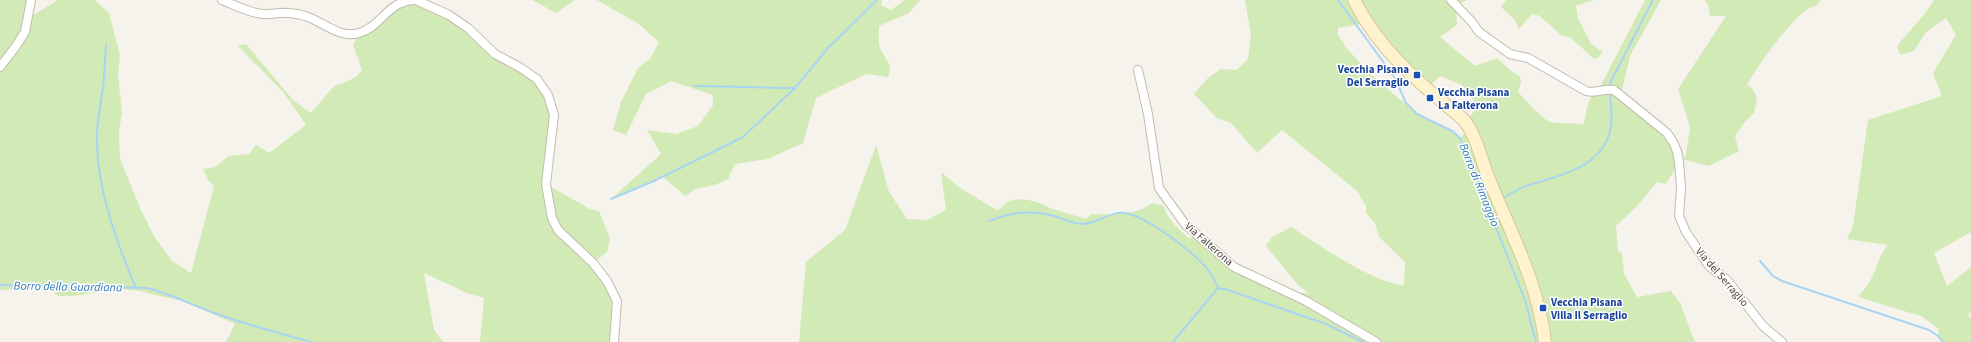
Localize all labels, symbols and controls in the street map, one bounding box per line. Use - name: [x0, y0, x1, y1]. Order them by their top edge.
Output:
- place label: Vecchia Pisana Del Serraglio: [1337, 62, 1409, 90]
- marker: Vecchia Pisana Del Serraglio: [1412, 70, 1422, 80]
- place label: Vecchia Pisana La Falterona: [1437, 85, 1509, 113]
- marker: Vecchia Pisana La Falterona: [1425, 93, 1435, 103]
- water label: Borro di Rimaggio: [1455, 141, 1503, 229]
- street label: Via Falterona: [1182, 219, 1236, 269]
- street label: Via del Serraglio: [1692, 244, 1752, 310]
- water label: Borro della Guardiana: [13, 278, 123, 296]
- place label: Vecchia Pisana Villa Il Serraglio: [1550, 295, 1627, 323]
- marker: Vecchia Pisana Villa Il Serraglio: [1538, 303, 1548, 313]

